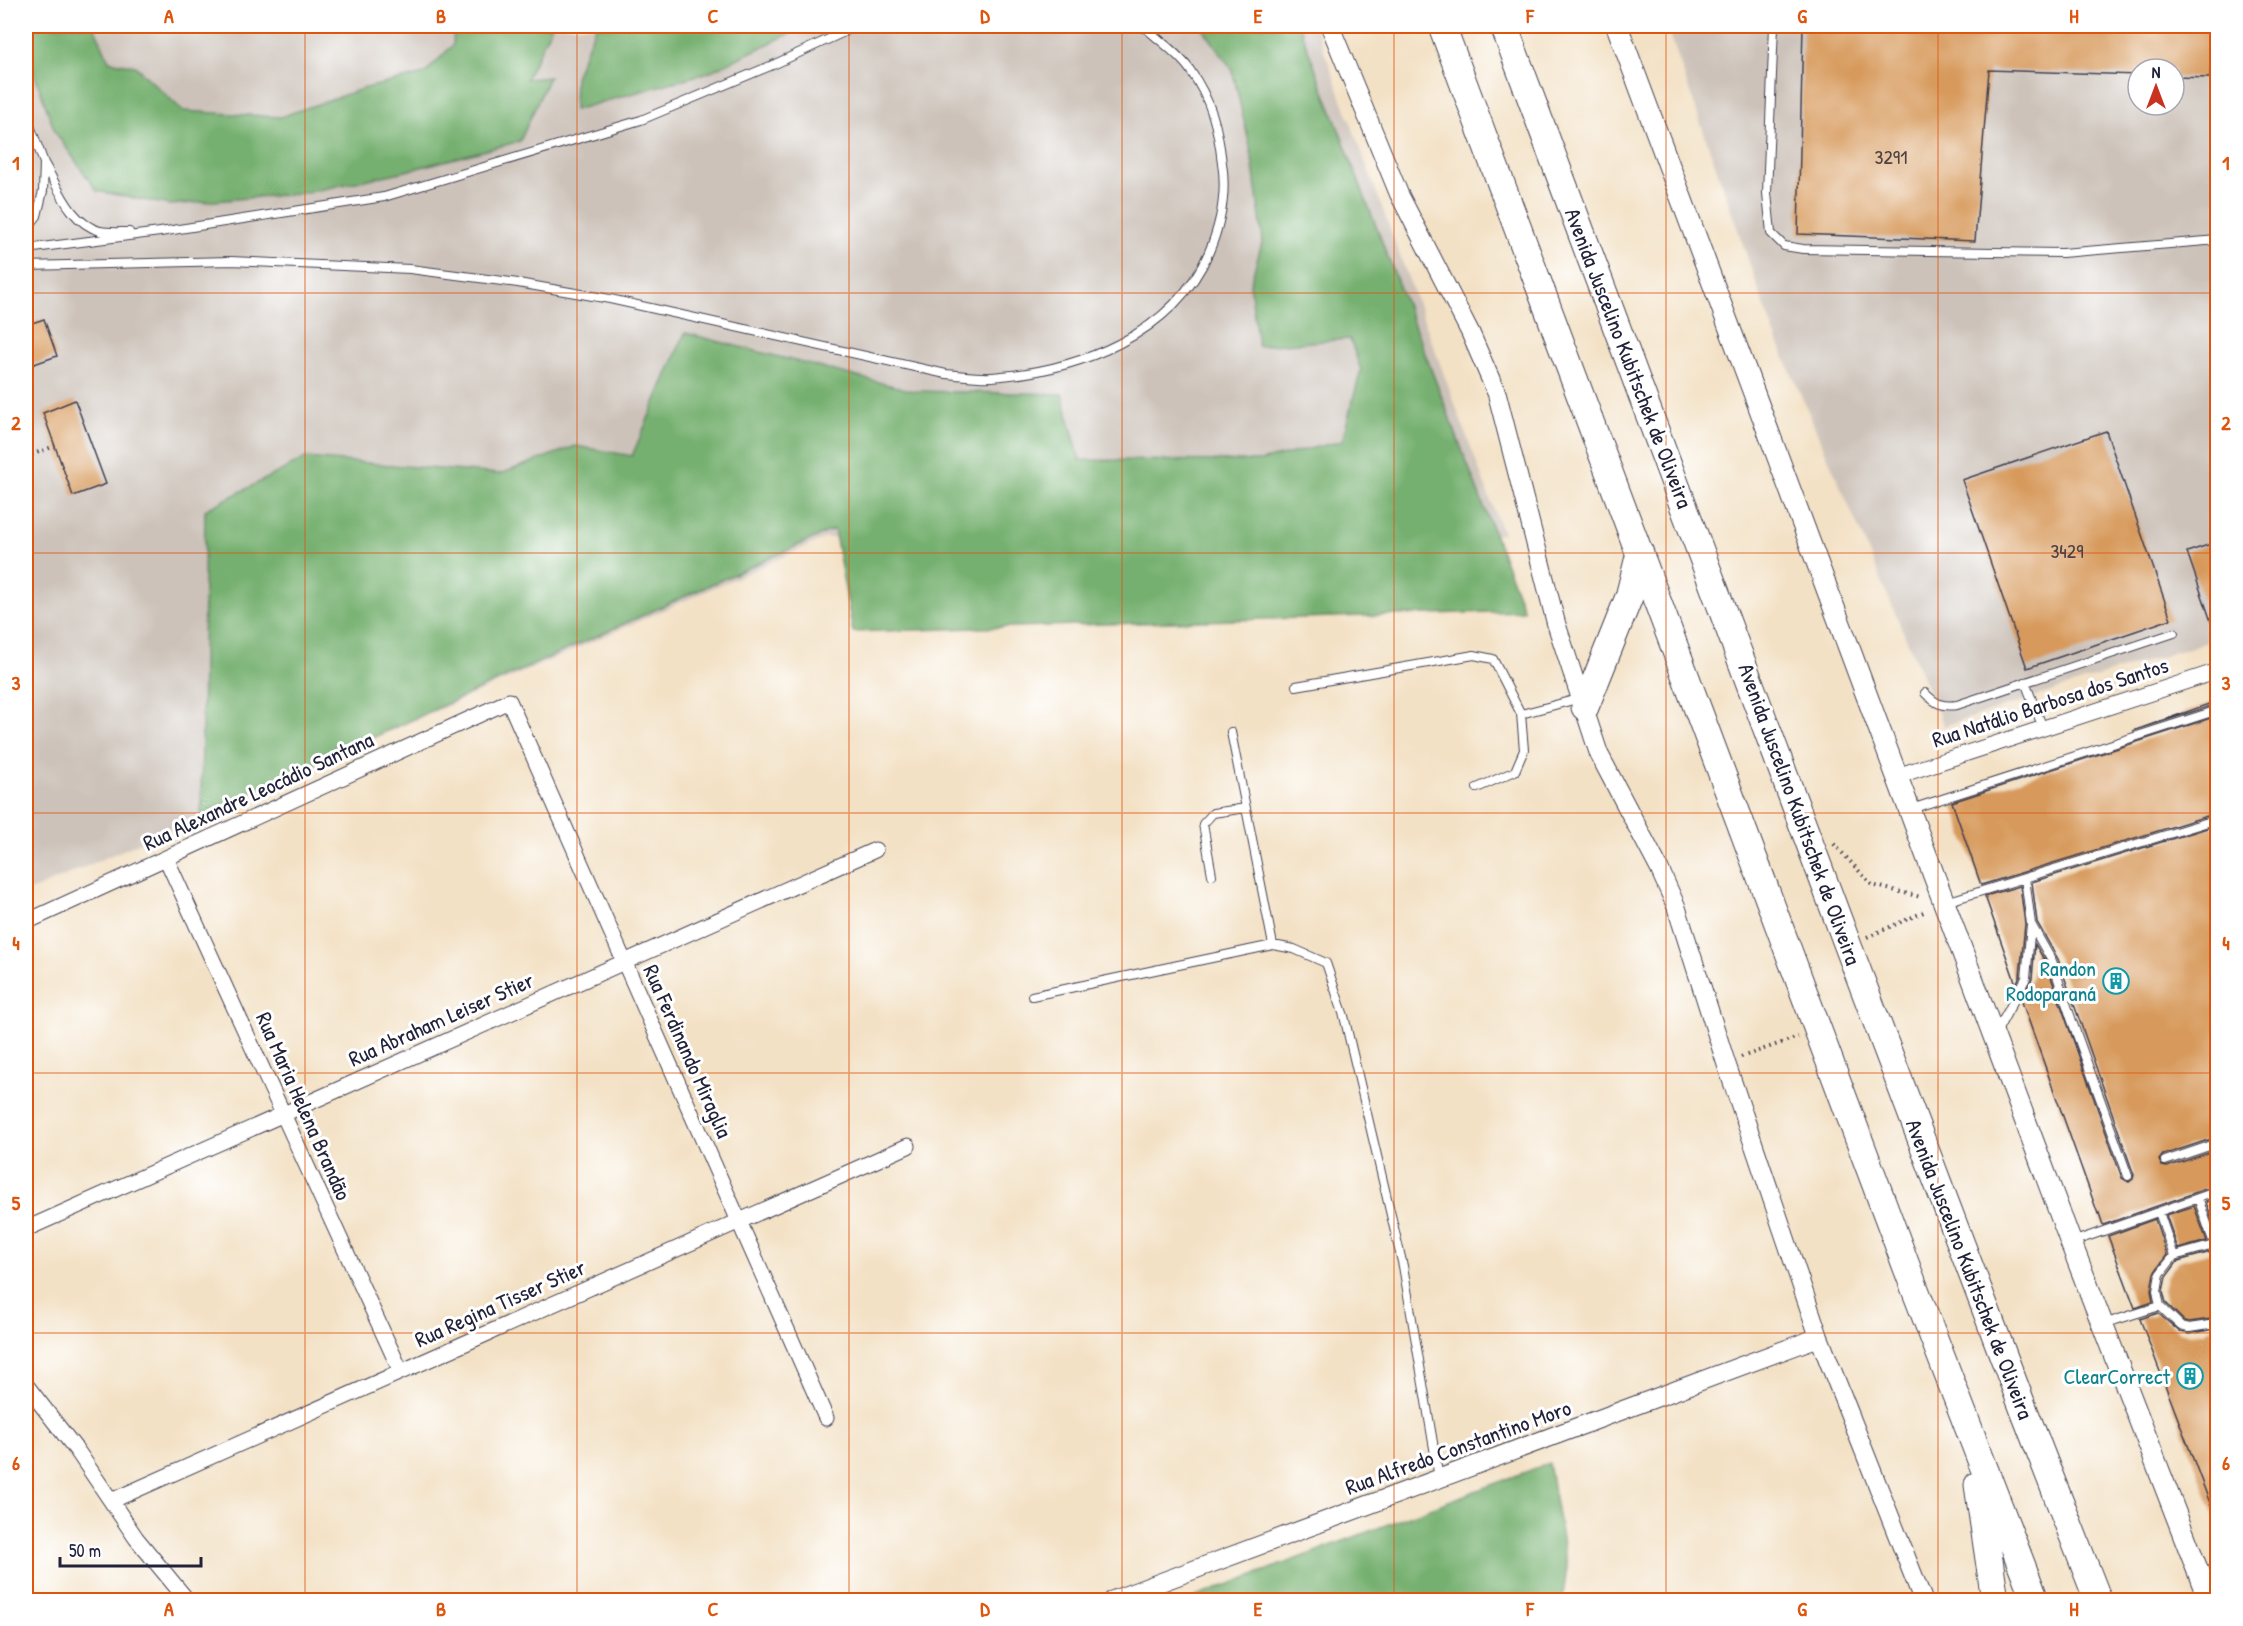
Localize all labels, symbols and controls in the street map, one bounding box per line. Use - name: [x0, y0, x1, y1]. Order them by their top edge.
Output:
- text: A: [164, 2, 174, 29]
- text: B: [436, 2, 446, 29]
- text: C: [708, 2, 719, 29]
- text: D: [980, 2, 990, 29]
- text: E: [1254, 2, 1263, 29]
- text: F: [1525, 2, 1535, 29]
- text: G: [1797, 2, 1807, 29]
- text: H: [2069, 2, 2079, 29]
- north arrow: [2126, 57, 2186, 117]
- text: N: [2152, 61, 2161, 83]
- house number: 3291: [1875, 143, 1907, 170]
- text: 1: [12, 149, 20, 176]
- text: 1: [2222, 149, 2230, 176]
- street label: Avenida Juscelino Kubitschek de Oliveira: [1558, 204, 1700, 513]
- text: 2: [11, 409, 21, 436]
- text: 2: [2221, 409, 2231, 436]
- house number: 3429: [2050, 537, 2084, 564]
- street label: Rua Natálio Barbosa dos Santos: [1928, 650, 2172, 754]
- street label: Avenida Juscelino Kubitschek de Oliveira: [1731, 659, 1869, 969]
- text: 3: [12, 669, 21, 696]
- text: 3: [2222, 669, 2231, 696]
- street label: Rua Alexandre Leocádio Santana: [138, 724, 378, 858]
- text: 4: [12, 929, 20, 956]
- text: 4: [2222, 929, 2230, 956]
- place label: Randon Rodoparaná: [2006, 953, 2096, 1008]
- street label: Rua Ferdinando Miraglia: [636, 960, 740, 1143]
- street label: Rua Abraham Leiser Stier: [344, 964, 539, 1073]
- building icon: Randon Rodoparaná: [2101, 966, 2131, 996]
- street label: Rua Maria Helena Brandão: [249, 1007, 359, 1205]
- street label: Avenida Juscelino Kubitschek de Oliveira: [1899, 1115, 2041, 1424]
- text: 5: [12, 1189, 21, 1216]
- text: 5: [2222, 1189, 2231, 1216]
- street label: Rua Regina Tisser Stier: [410, 1252, 591, 1354]
- place label: ClearCorrect: [2064, 1361, 2170, 1391]
- building icon: ClearCorrect: [2175, 1361, 2205, 1391]
- street label: Rua Alfredo Constantino Moro: [1341, 1392, 1575, 1502]
- text: 6: [12, 1449, 20, 1476]
- text: 6: [2222, 1449, 2230, 1476]
- scale bar: [60, 1530, 201, 1568]
- text: 50 m: [69, 1538, 101, 1563]
- text: A: [164, 1595, 174, 1622]
- text: B: [436, 1595, 446, 1622]
- text: C: [708, 1595, 719, 1622]
- text: D: [980, 1595, 990, 1622]
- text: E: [1254, 1595, 1263, 1622]
- text: F: [1525, 1595, 1535, 1622]
- text: G: [1797, 1595, 1807, 1622]
- text: H: [2069, 1595, 2079, 1622]

